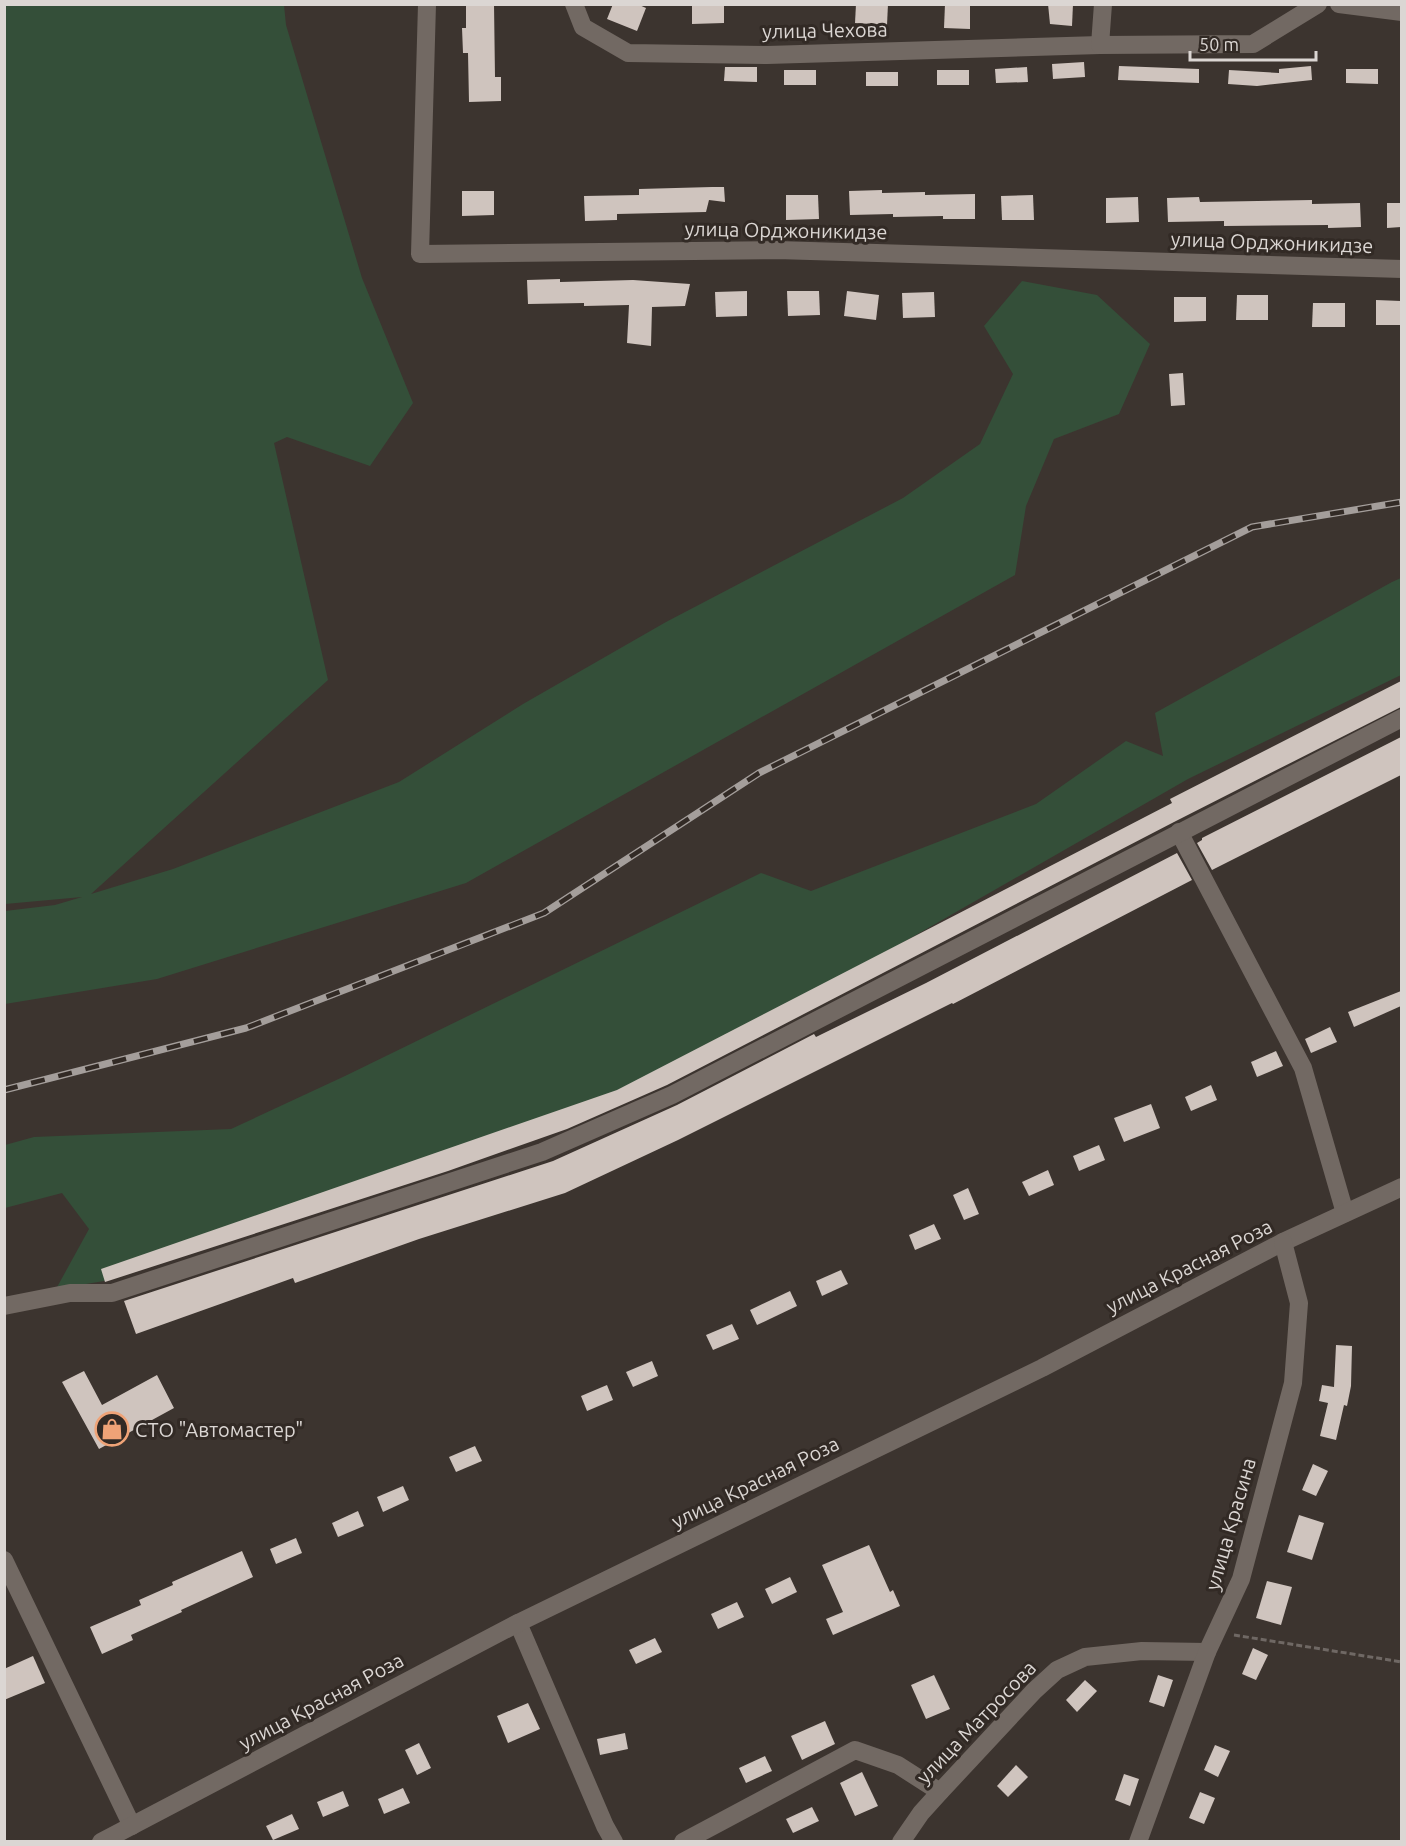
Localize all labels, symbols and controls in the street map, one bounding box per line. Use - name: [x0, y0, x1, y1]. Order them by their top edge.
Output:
- street label: улица Чехова: [762, 17, 888, 43]
- scale bar: [1190, 24, 1316, 62]
- text: 50 m: [1199, 34, 1239, 54]
- street label: улица Орджоникидзе: [684, 217, 888, 243]
- street label: улица Орджоникидзе: [1170, 227, 1374, 257]
- street label: улица Красная Роза: [1102, 1214, 1276, 1318]
- shop icon: СТО "Автомастер": [94, 1411, 130, 1447]
- place label: СТО "Автомастер": [135, 1418, 303, 1441]
- street label: улица Красная Роза: [668, 1432, 842, 1532]
- street label: улица Красина: [1200, 1455, 1260, 1593]
- street label: улица Красная Роза: [235, 1648, 407, 1754]
- street label: улица Матросова: [912, 1656, 1040, 1788]

